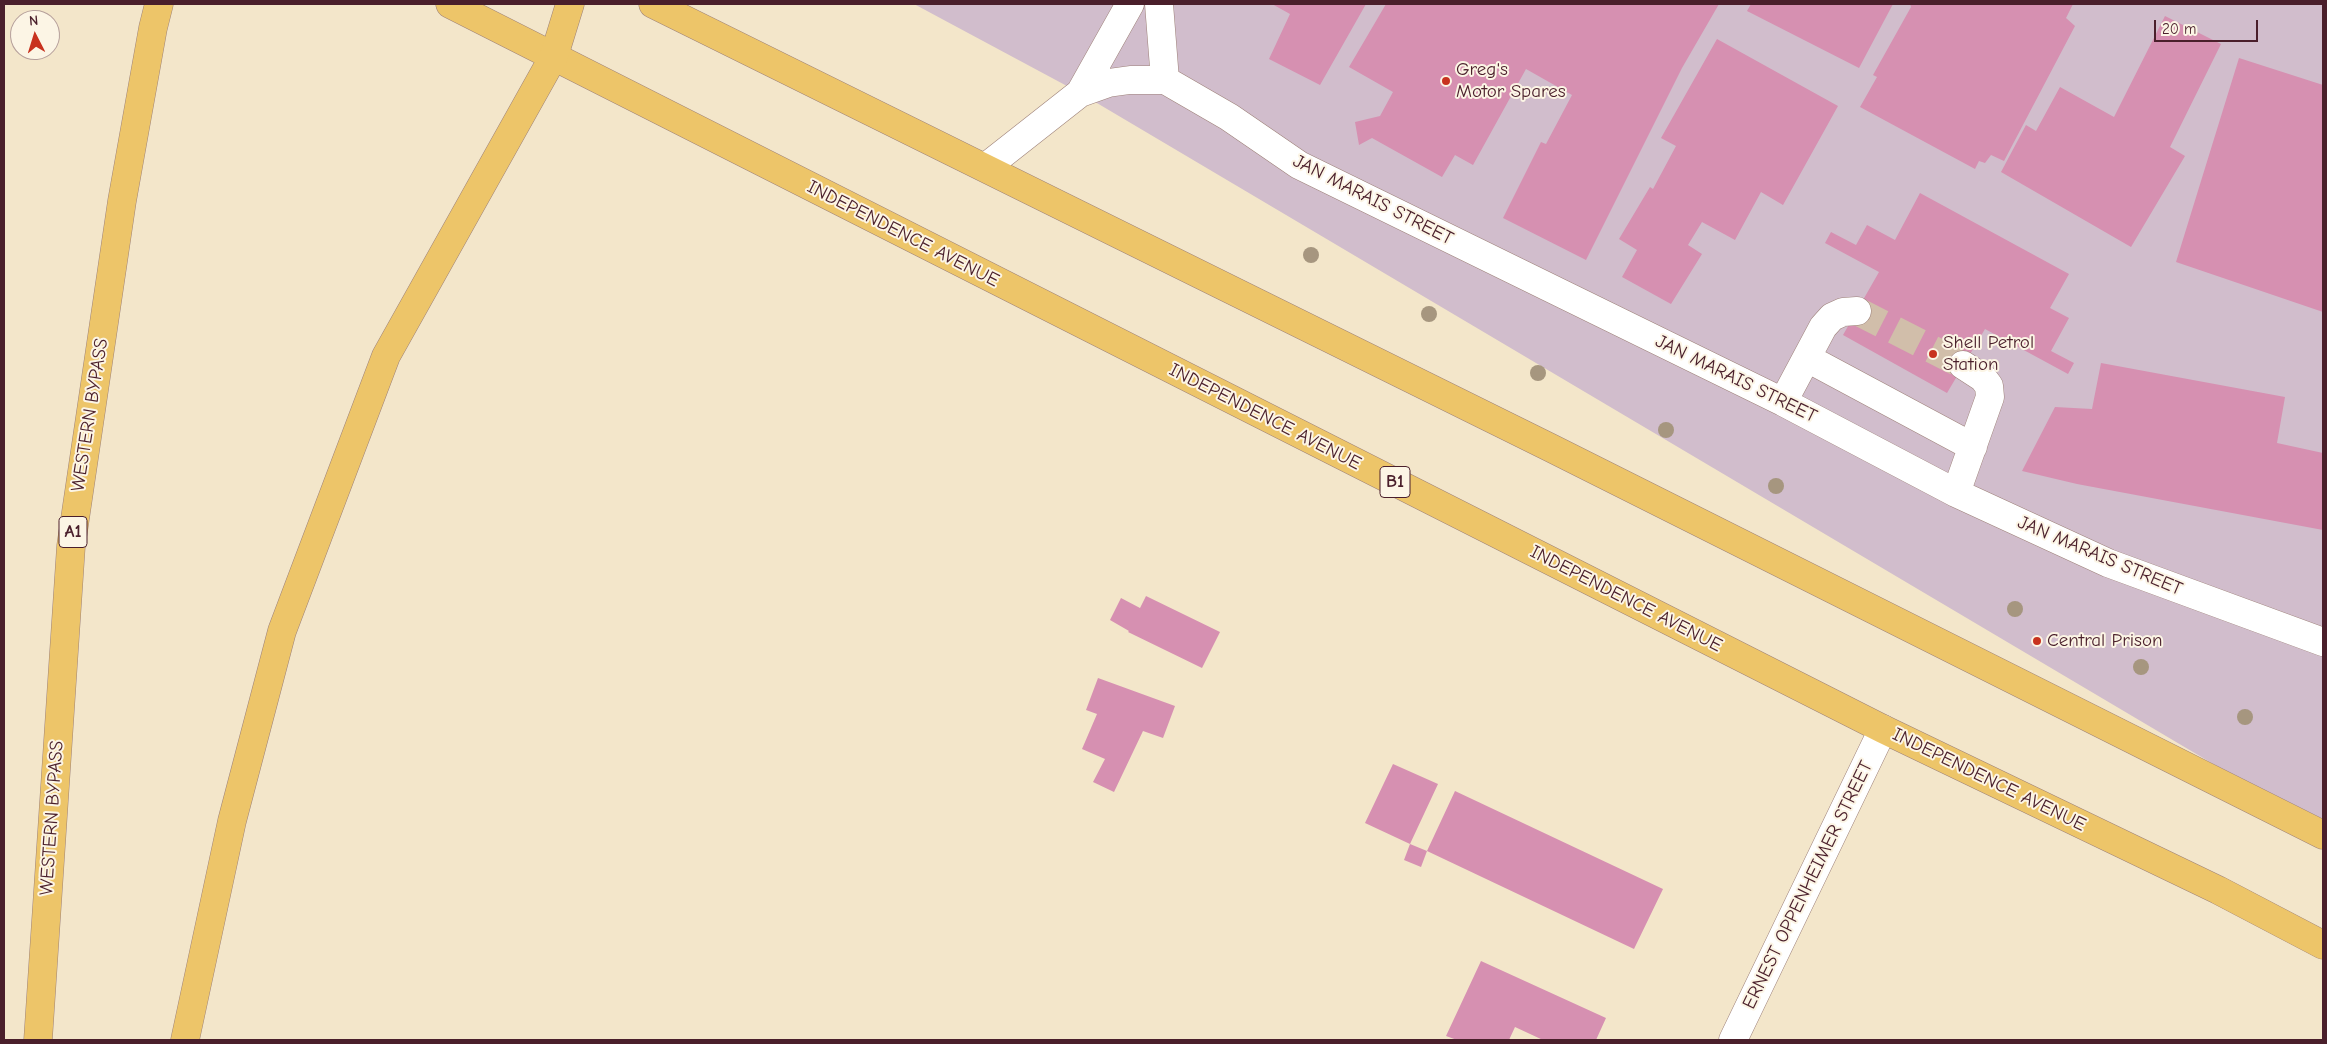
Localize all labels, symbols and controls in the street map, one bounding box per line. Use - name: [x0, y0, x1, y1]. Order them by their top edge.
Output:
- north arrow: [10, 10, 60, 60]
- scale bar: [2157, 10, 2261, 42]
- text: N: [28, 12, 39, 29]
- text: 20 m: [2162, 20, 2196, 38]
- place label: Greg's Motor Spares: [1456, 59, 1566, 103]
- marker: Greg's Motor Spares: [1440, 75, 1452, 87]
- street label: JAN MARAIS STREET: [1289, 150, 1457, 250]
- street label: INDEPENDENCE AVENUE: [803, 176, 1003, 292]
- street label: JAN MARAIS STREET: [1652, 330, 1820, 428]
- place label: Shell Petrol Station: [1943, 332, 2034, 376]
- street label: WESTERN BYPASS: [67, 337, 113, 493]
- marker: Shell Petrol Station: [1927, 348, 1939, 360]
- street label: INDEPENDENCE AVENUE: [1165, 359, 1365, 475]
- road number: B1: [1380, 467, 1410, 498]
- street label: JAN MARAIS STREET: [2014, 511, 2186, 601]
- road number: A1: [59, 516, 87, 548]
- street label: INDEPENDENCE AVENUE: [1526, 541, 1726, 657]
- place label: Central Prison: [2047, 630, 2163, 652]
- marker: Central Prison: [2031, 635, 2043, 647]
- street label: INDEPENDENCE AVENUE: [1889, 723, 2089, 837]
- street label: WESTERN BYPASS: [35, 740, 69, 896]
- street label: ERNEST OPPENHEIMER STREET: [1738, 757, 1878, 1013]

